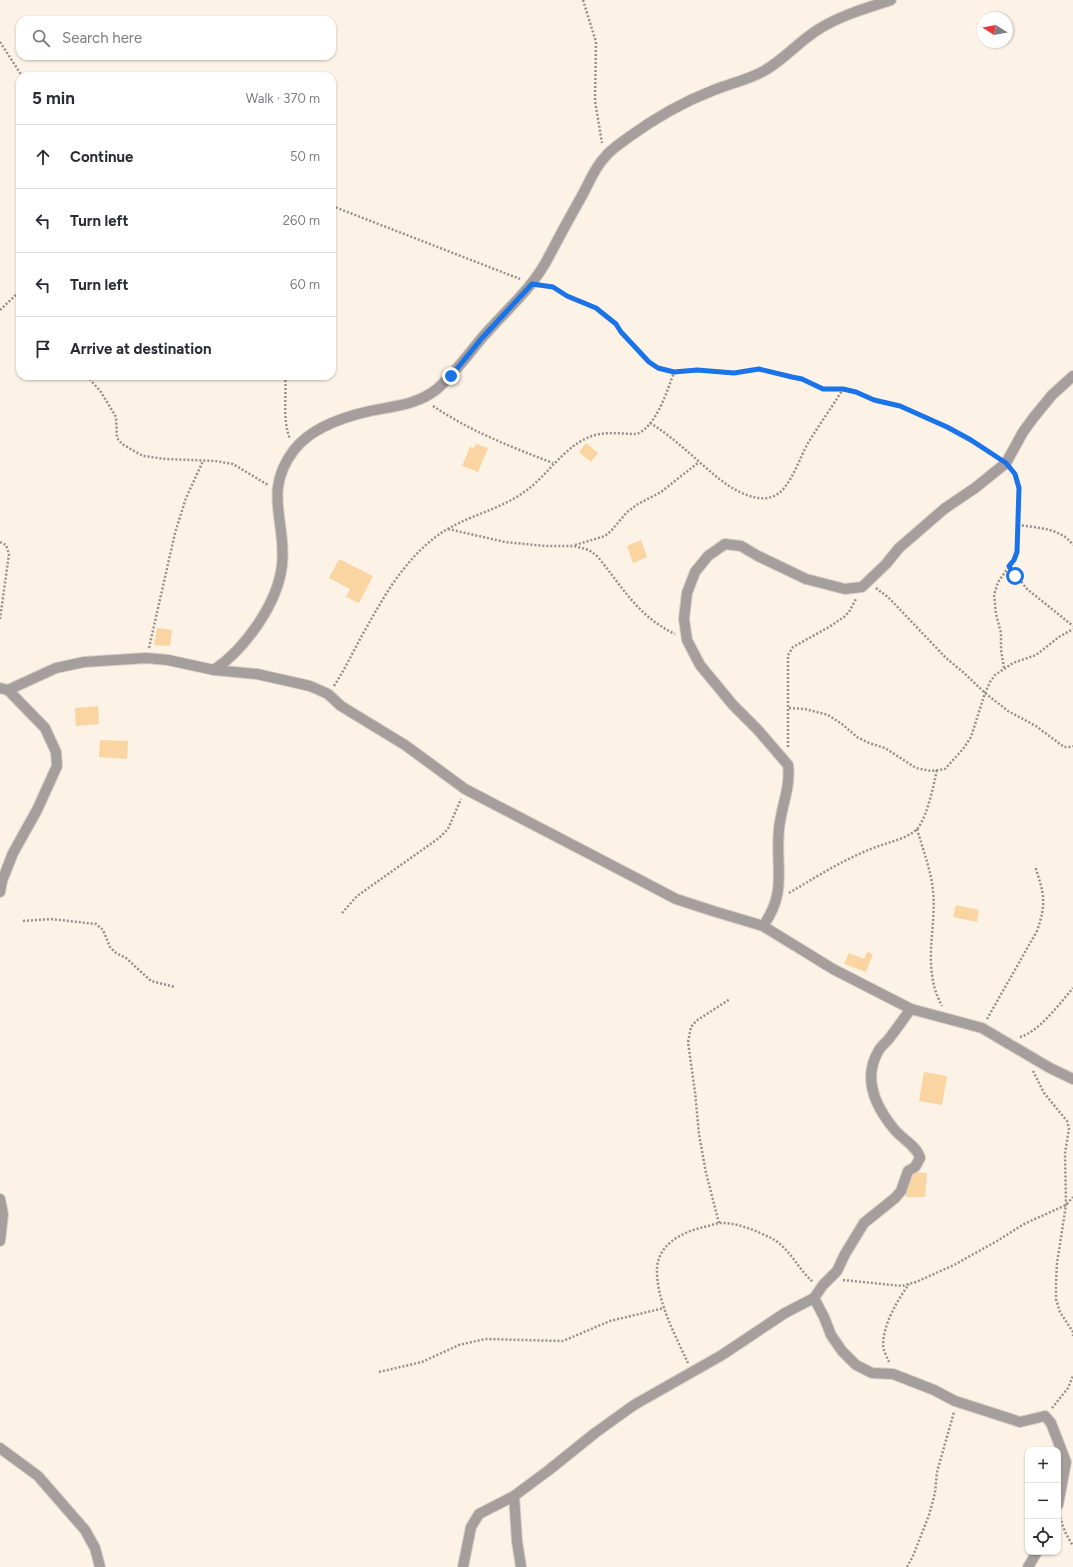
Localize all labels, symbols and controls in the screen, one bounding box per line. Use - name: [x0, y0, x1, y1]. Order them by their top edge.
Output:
- north arrow: [977, 12, 1013, 48]
- search box: [16, 16, 336, 60]
- icon: search: [30, 27, 52, 49]
- text: Search here: [62, 29, 142, 47]
- text: 5 min: [32, 88, 75, 108]
- text: Walk · 370 m: [246, 91, 320, 106]
- icon: ahead: [32, 146, 54, 168]
- text: Continue: [70, 148, 133, 166]
- text: 50 m: [290, 149, 320, 164]
- icon: left: [32, 210, 54, 232]
- text: Turn left: [70, 212, 128, 230]
- text: 260 m: [283, 213, 320, 228]
- icon: left: [32, 274, 54, 296]
- text: Turn left: [70, 276, 128, 294]
- text: 60 m: [290, 277, 320, 292]
- icon: arrive: [32, 338, 54, 360]
- text: Arrive at destination: [70, 340, 211, 358]
- route end: [442, 367, 460, 385]
- route start: [1006, 567, 1024, 585]
- map controls: [1025, 1447, 1061, 1555]
- button: +: [1025, 1447, 1061, 1483]
- button: −: [1025, 1483, 1061, 1519]
- button: locate: [1025, 1519, 1061, 1555]

